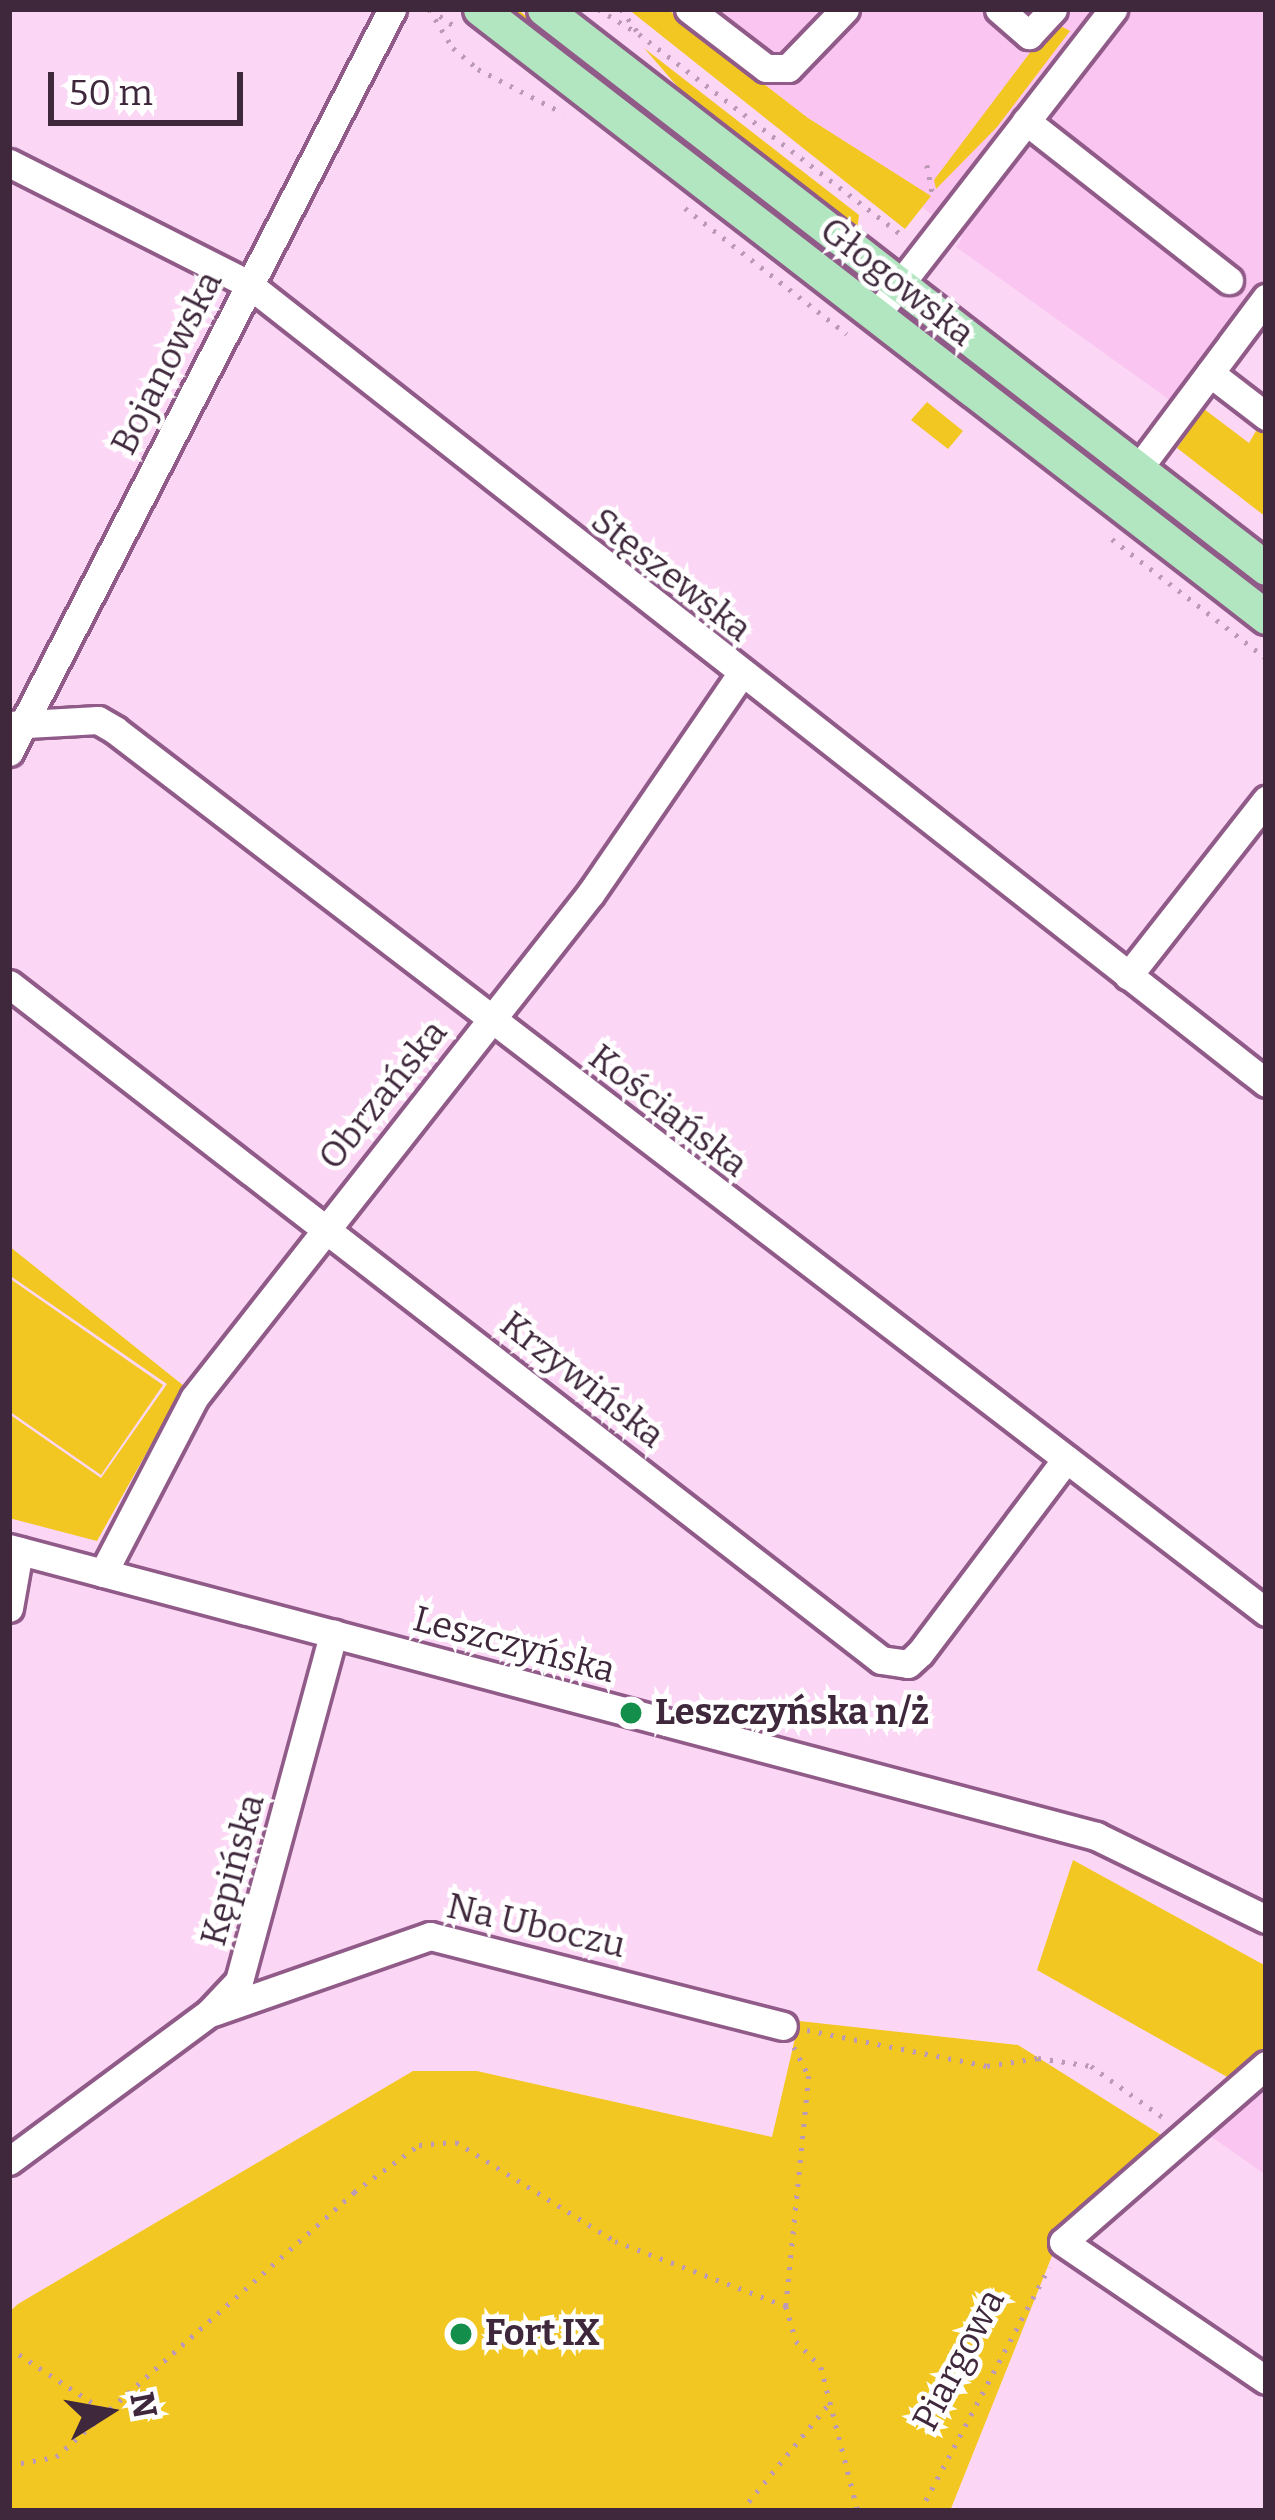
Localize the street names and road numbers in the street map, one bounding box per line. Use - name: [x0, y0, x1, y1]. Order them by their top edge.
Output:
- street label: Głogowska: [811, 208, 983, 356]
- street label: Bojanowska: [102, 264, 232, 462]
- street label: Stęszewska: [582, 499, 760, 651]
- street label: Obrzańska: [310, 1012, 456, 1178]
- street label: Kościańska: [580, 1036, 756, 1186]
- street label: Krzywińska: [492, 1303, 672, 1457]
- street label: Leszczyńska: [409, 1597, 619, 1693]
- street label: Kępińska: [192, 1790, 274, 1950]
- street label: Na Uboczu: [443, 1885, 629, 1967]
- street label: Piargowa: [904, 2282, 1014, 2438]

